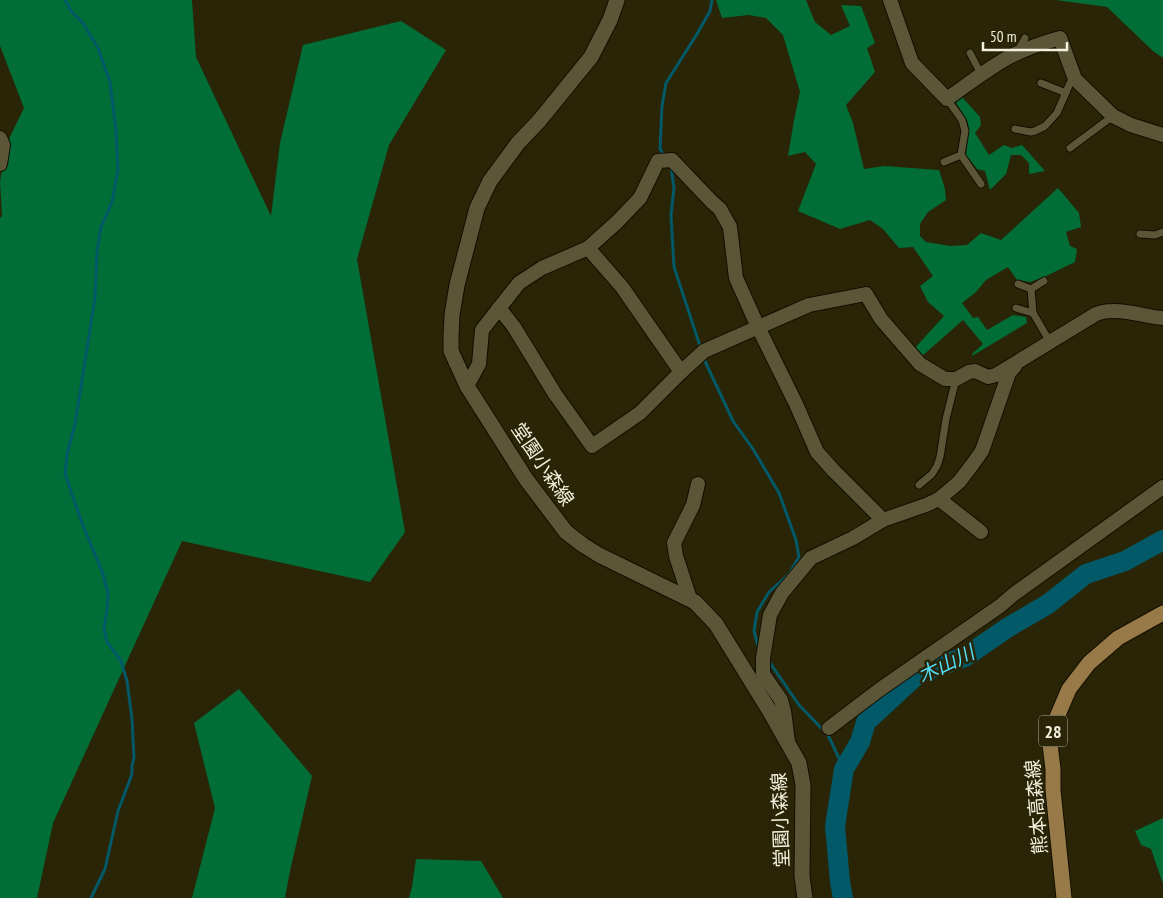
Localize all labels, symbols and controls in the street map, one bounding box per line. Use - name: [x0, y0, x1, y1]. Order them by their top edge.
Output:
- scale bar: [983, 20, 1067, 52]
- text: 50 m: [990, 27, 1016, 46]
- street label: 堂園小森線: [506, 418, 580, 510]
- water label: 木山川: [913, 638, 980, 689]
- road number: 28: [1039, 716, 1067, 746]
- street label: 熊本高森線: [1020, 759, 1052, 855]
- street label: 堂園小森線: [766, 772, 794, 868]

